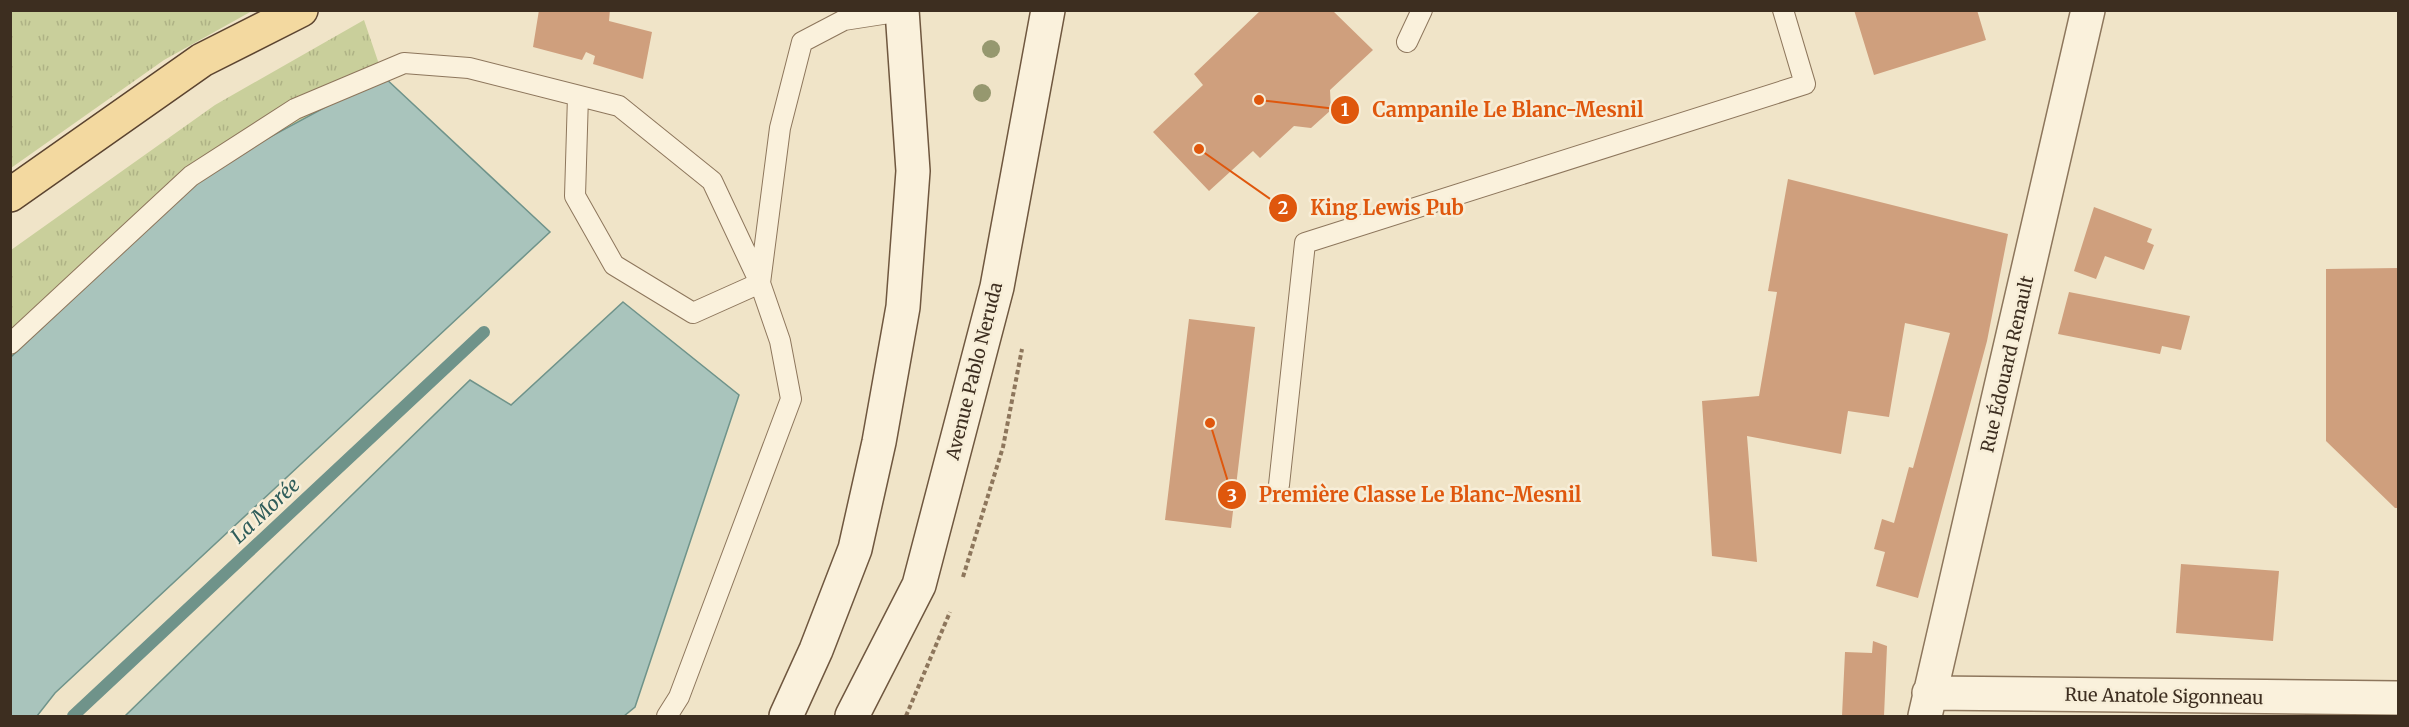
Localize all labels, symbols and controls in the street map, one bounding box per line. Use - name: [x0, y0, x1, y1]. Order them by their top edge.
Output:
- callout: Campanile Le Blanc-Mesnil: [1330, 91, 1655, 129]
- text: Campanile Le Blanc-Mesnil: [1373, 97, 1644, 122]
- text: 1: [1341, 98, 1349, 121]
- callout: King Lewis Pub: [1268, 189, 1476, 227]
- text: King Lewis Pub: [1310, 195, 1464, 220]
- text: 2: [1278, 196, 1288, 219]
- street label: Rue Édouard Renault: [1975, 273, 2039, 455]
- street label: Avenue Pablo Neruda: [941, 279, 1007, 463]
- water label: La Morée: [225, 472, 305, 548]
- callout: Première Classe Le Blanc-Mesnil: [1217, 476, 1593, 514]
- text: Première Classe Le Blanc-Mesnil: [1259, 482, 1582, 507]
- text: 3: [1227, 484, 1237, 507]
- street label: Rue Anatole Sigonneau: [2064, 683, 2264, 709]

